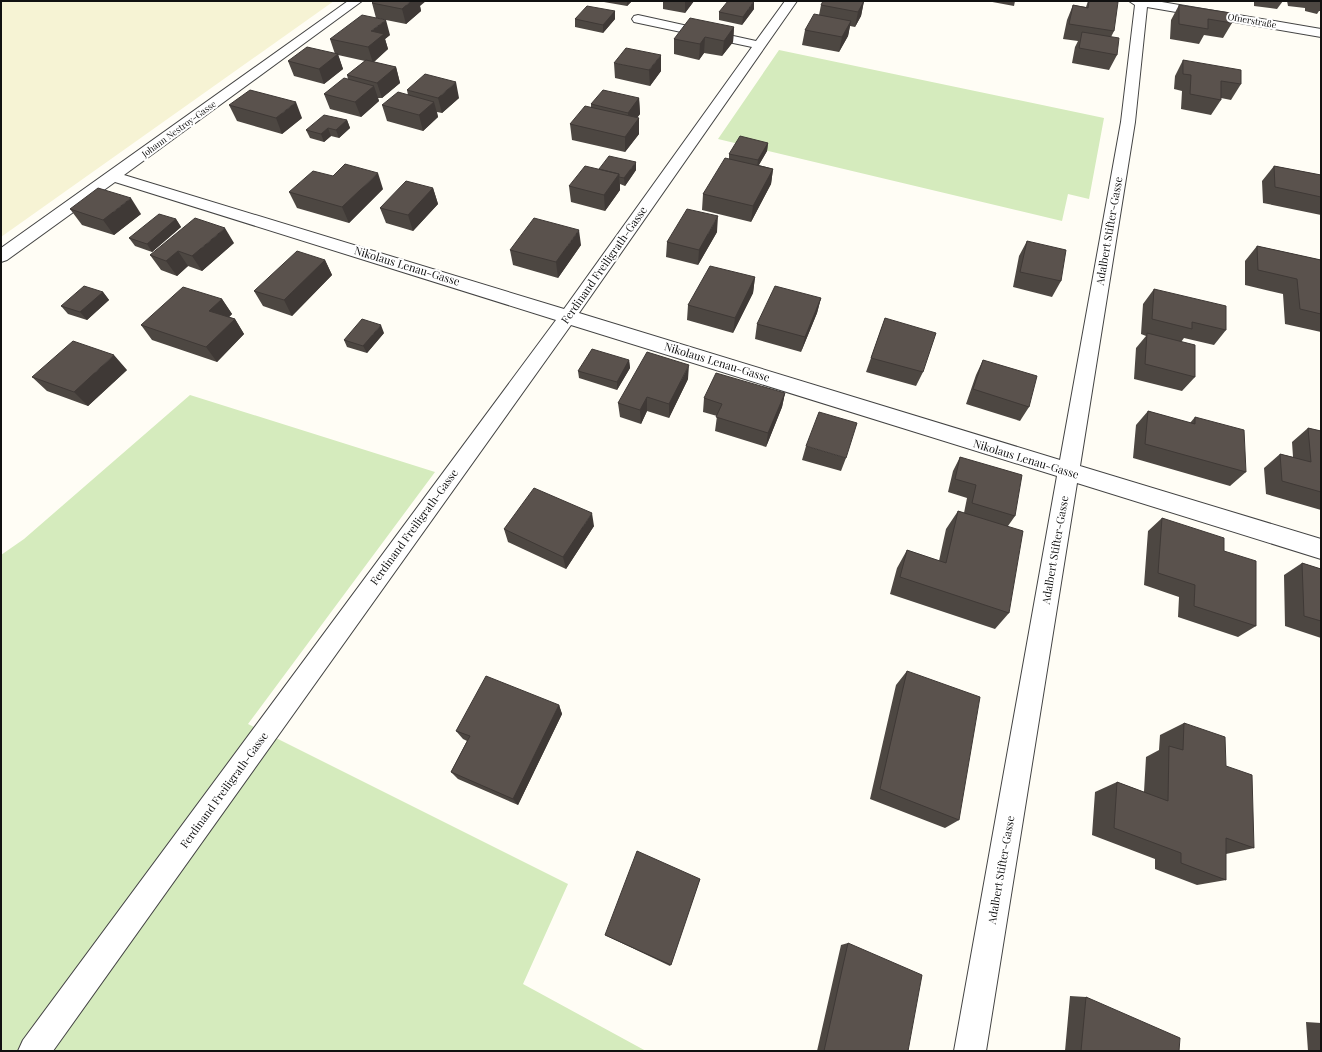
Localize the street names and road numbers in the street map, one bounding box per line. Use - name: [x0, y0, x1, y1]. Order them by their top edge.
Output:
- street label: Ofnerstraße: [1227, 10, 1278, 30]
- street label: Johann Nestroy-Gasse: [138, 97, 218, 160]
- street label: Adalbert Stifter-Gasse: [1091, 175, 1126, 287]
- street label: Ferdinand Freiligrath-Gasse: [557, 203, 650, 326]
- street label: Nikolaus Lenau-Gasse: [353, 242, 462, 289]
- street label: Nikolaus Lenau-Gasse: [663, 338, 772, 385]
- street label: Nikolaus Lenau-Gasse: [972, 435, 1081, 482]
- street label: Ferdinand Freiligrath-Gasse: [366, 465, 461, 588]
- street label: Adalbert Stifter-Gasse: [1037, 494, 1072, 606]
- street label: Ferdinand Freiligrath-Gasse: [176, 728, 271, 851]
- street label: Adalbert Stifter-Gasse: [983, 814, 1018, 926]

